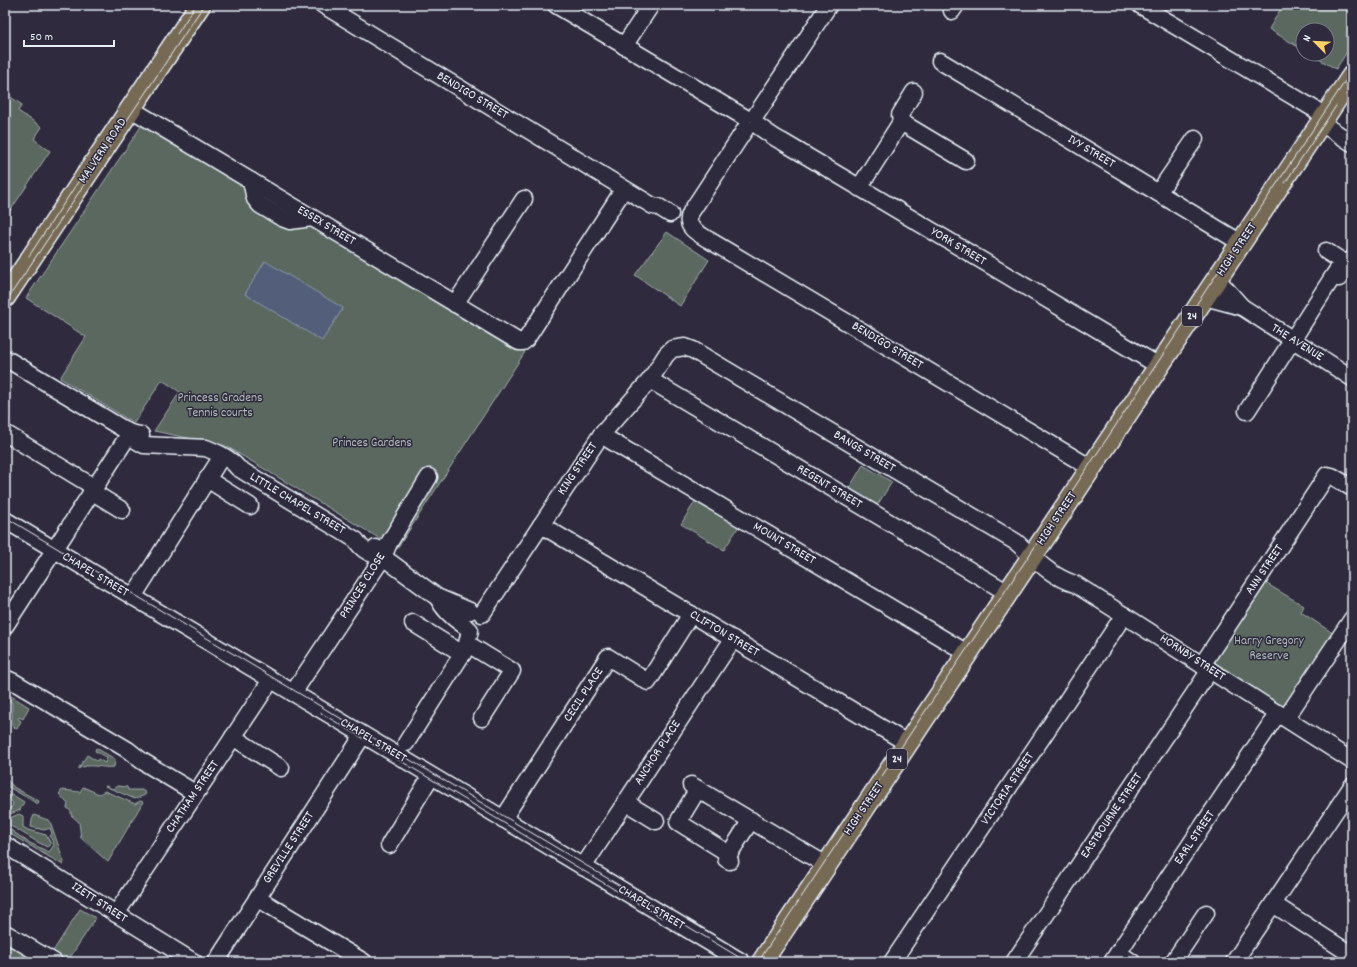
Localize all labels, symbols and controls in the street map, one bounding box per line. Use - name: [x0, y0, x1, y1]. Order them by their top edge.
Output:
- scale bar: [24, 22, 114, 48]
- north arrow: [1295, 22, 1335, 62]
- text: 50 m: [30, 29, 53, 46]
- text: N: [1299, 32, 1316, 44]
- street label: BENDIGO STREET: [433, 67, 511, 125]
- street label: MALVERN ROAD: [74, 114, 132, 188]
- street label: IVY STREET: [1064, 130, 1118, 174]
- street label: ESSEX STREET: [293, 201, 359, 251]
- street label: HIGH STREET: [1212, 219, 1262, 281]
- street label: YORK STREET: [927, 223, 989, 271]
- road number: 24: [1182, 306, 1202, 326]
- street label: BENDIGO STREET: [848, 317, 926, 375]
- street label: THE AVENUE: [1267, 319, 1327, 367]
- park label: Princess Gradens Tennis courts: [178, 389, 262, 423]
- street label: BANGS STREET: [829, 426, 899, 478]
- park label: Princes Gardens: [332, 434, 412, 453]
- street label: KING STREET: [553, 439, 603, 499]
- street label: REGENT STREET: [793, 460, 865, 514]
- street label: LITTLE CHAPEL STREET: [246, 468, 348, 540]
- street label: HIGH STREET: [1032, 488, 1082, 550]
- street label: MOUNT STREET: [749, 518, 819, 570]
- street label: ANN STREET: [1241, 541, 1289, 599]
- street label: CHAPEL STREET: [58, 548, 132, 602]
- street label: PRINCES CLOSE: [335, 549, 391, 623]
- street label: CLIFTON STREET: [686, 606, 762, 662]
- street label: HORNBY STREET: [1155, 630, 1229, 686]
- park label: Harry Gregory Reserve: [1234, 632, 1304, 666]
- street label: CECIL PLACE: [559, 664, 609, 726]
- street label: CHAPEL STREET: [336, 714, 410, 768]
- street label: ANCHOR PLACE: [630, 717, 686, 789]
- road number: 24: [887, 749, 907, 769]
- street label: VICTORIA STREET: [977, 749, 1039, 829]
- street label: CHATHAM STREET: [162, 757, 224, 837]
- street label: EASTBOURNE STREET: [1076, 769, 1148, 863]
- street label: HIGH STREET: [839, 778, 889, 840]
- street label: EARL STREET: [1170, 807, 1220, 869]
- street label: GREVILLE STREET: [258, 808, 320, 888]
- street label: IZETT STREET: [67, 878, 131, 928]
- street label: CHAPEL STREET: [614, 881, 688, 935]

